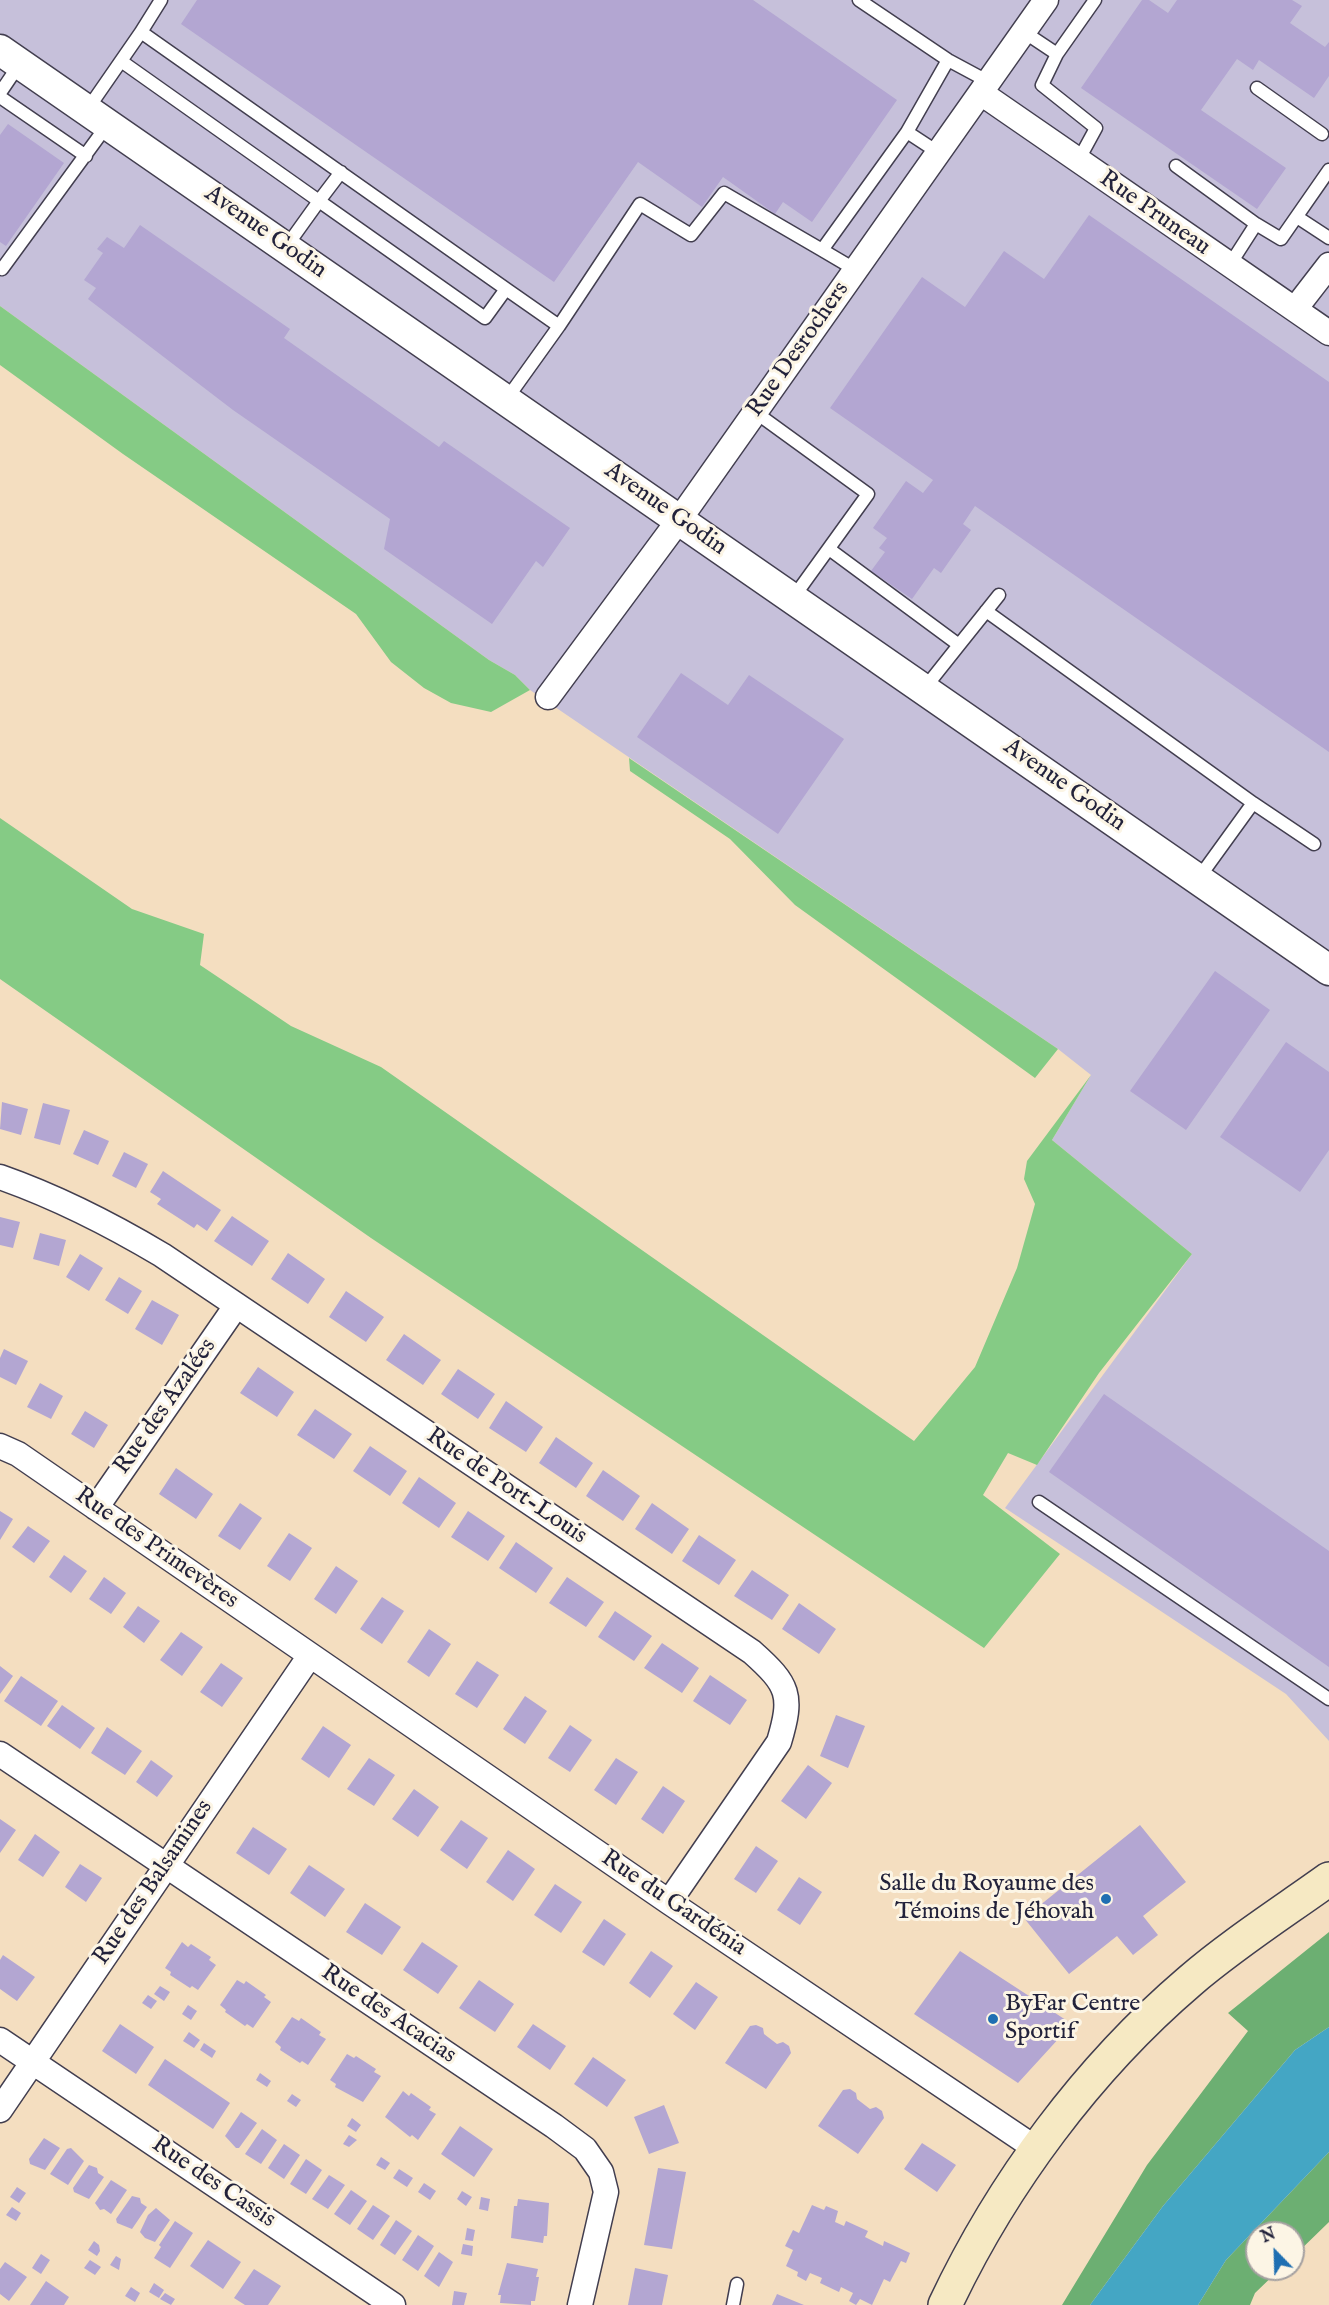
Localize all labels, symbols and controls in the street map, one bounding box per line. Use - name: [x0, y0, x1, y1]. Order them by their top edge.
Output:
- street label: Rue Pruneau: [1093, 165, 1215, 263]
- street label: Avenue Godin: [198, 180, 332, 286]
- street label: Rue Desrochers: [742, 277, 856, 423]
- street label: Avenue Godin: [598, 457, 732, 563]
- street label: Avenue Godin: [997, 733, 1131, 839]
- street label: Rue des Azalées: [109, 1334, 223, 1480]
- street label: Rue de Port-Louis: [420, 1423, 592, 1551]
- street label: Rue des Primevères: [69, 1482, 243, 1616]
- street label: Rue des Balsamines: [88, 1795, 220, 1971]
- street label: Rue du Gardénia: [595, 1845, 751, 1963]
- place label: Salle du Royaume des Témoins de Jéhovah: [879, 1871, 1094, 1927]
- marker: Salle du Royaume des Témoins de Jéhovah: [1099, 1892, 1113, 1906]
- street label: Rue des Acacias: [315, 1959, 461, 2071]
- place label: ByFar Centre Sportif: [1005, 1991, 1140, 2047]
- marker: ByFar Centre Sportif: [986, 2012, 1000, 2026]
- street label: Rue des Cassis: [145, 2131, 281, 2235]
- north arrow: [1245, 2221, 1305, 2281]
- text: N: [1258, 2224, 1279, 2248]

